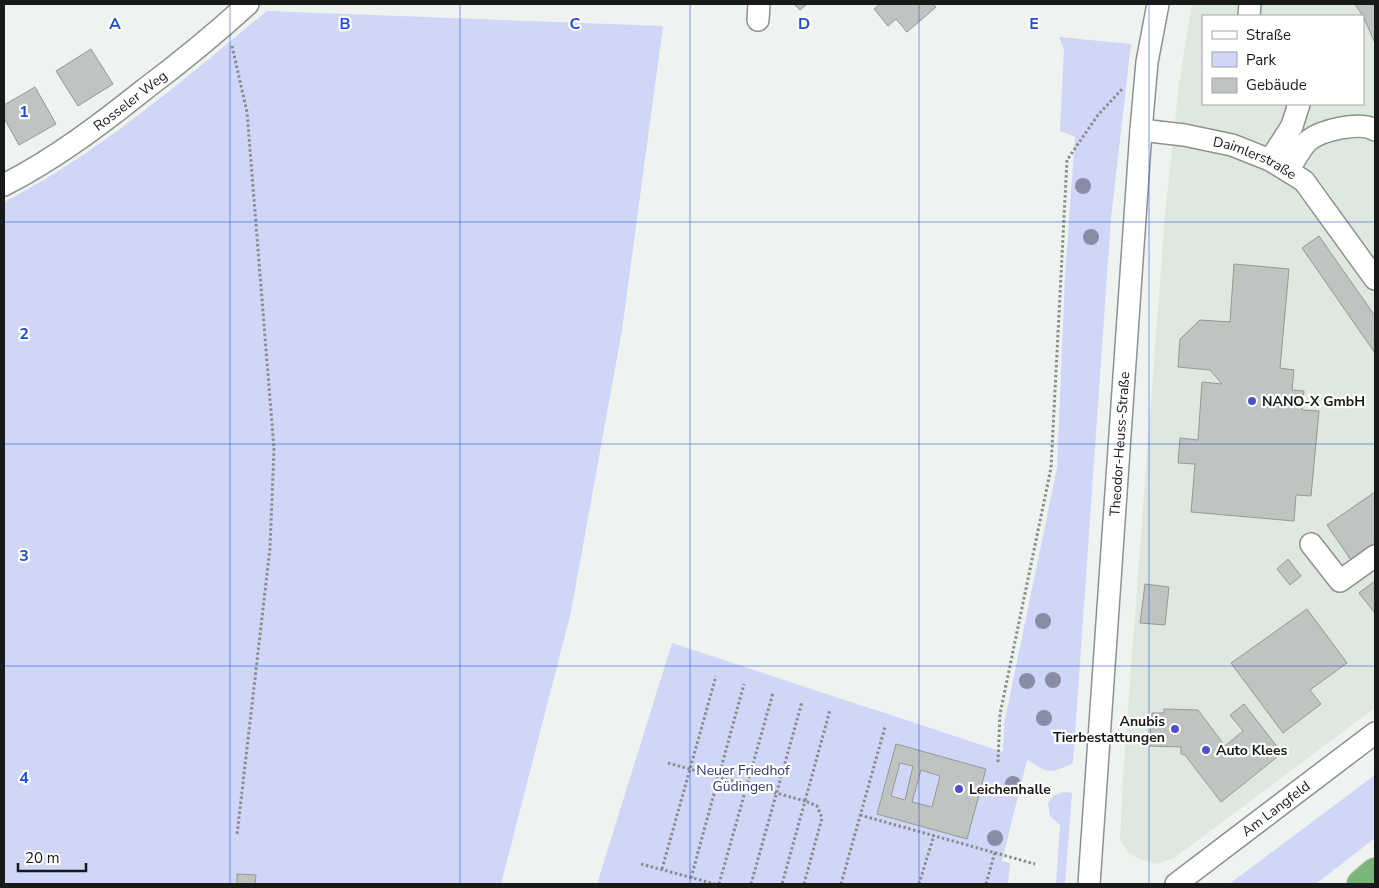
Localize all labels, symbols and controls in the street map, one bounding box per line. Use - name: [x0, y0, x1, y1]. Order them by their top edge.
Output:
- text: A: [109, 13, 121, 35]
- text: B: [339, 13, 351, 35]
- text: C: [570, 13, 581, 35]
- text: D: [798, 13, 810, 35]
- text: E: [1029, 13, 1039, 35]
- legend: [1202, 15, 1364, 105]
- text: Straße: [1246, 25, 1291, 45]
- text: Park: [1246, 50, 1276, 70]
- street label: Rosseler Weg: [89, 66, 171, 135]
- text: Gebäude: [1246, 75, 1307, 95]
- text: 1: [19, 101, 29, 123]
- street label: Daimlerstraße: [1211, 132, 1300, 184]
- text: 2: [19, 323, 29, 345]
- street label: Theodor-Heuss-Straße: [1105, 371, 1134, 517]
- place label: NANO-X GmbH: [1262, 392, 1365, 411]
- marker: NANO-X GmbH: [1246, 395, 1258, 407]
- text: 3: [19, 545, 29, 567]
- place label: Anubis Tierbestattungen: [1053, 712, 1165, 747]
- marker: Anubis Tierbestattungen: [1169, 723, 1181, 735]
- place label: Auto Klees: [1216, 741, 1288, 760]
- marker: Auto Klees: [1200, 744, 1212, 756]
- park label: Neuer Friedhof Güdingen: [696, 761, 790, 796]
- text: 4: [19, 767, 29, 789]
- street label: Am Langfeld: [1237, 776, 1314, 841]
- place label: Leichenhalle: [969, 780, 1051, 799]
- marker: Leichenhalle: [953, 783, 965, 795]
- scale bar: [18, 840, 85, 872]
- text: 20 m: [25, 848, 60, 868]

